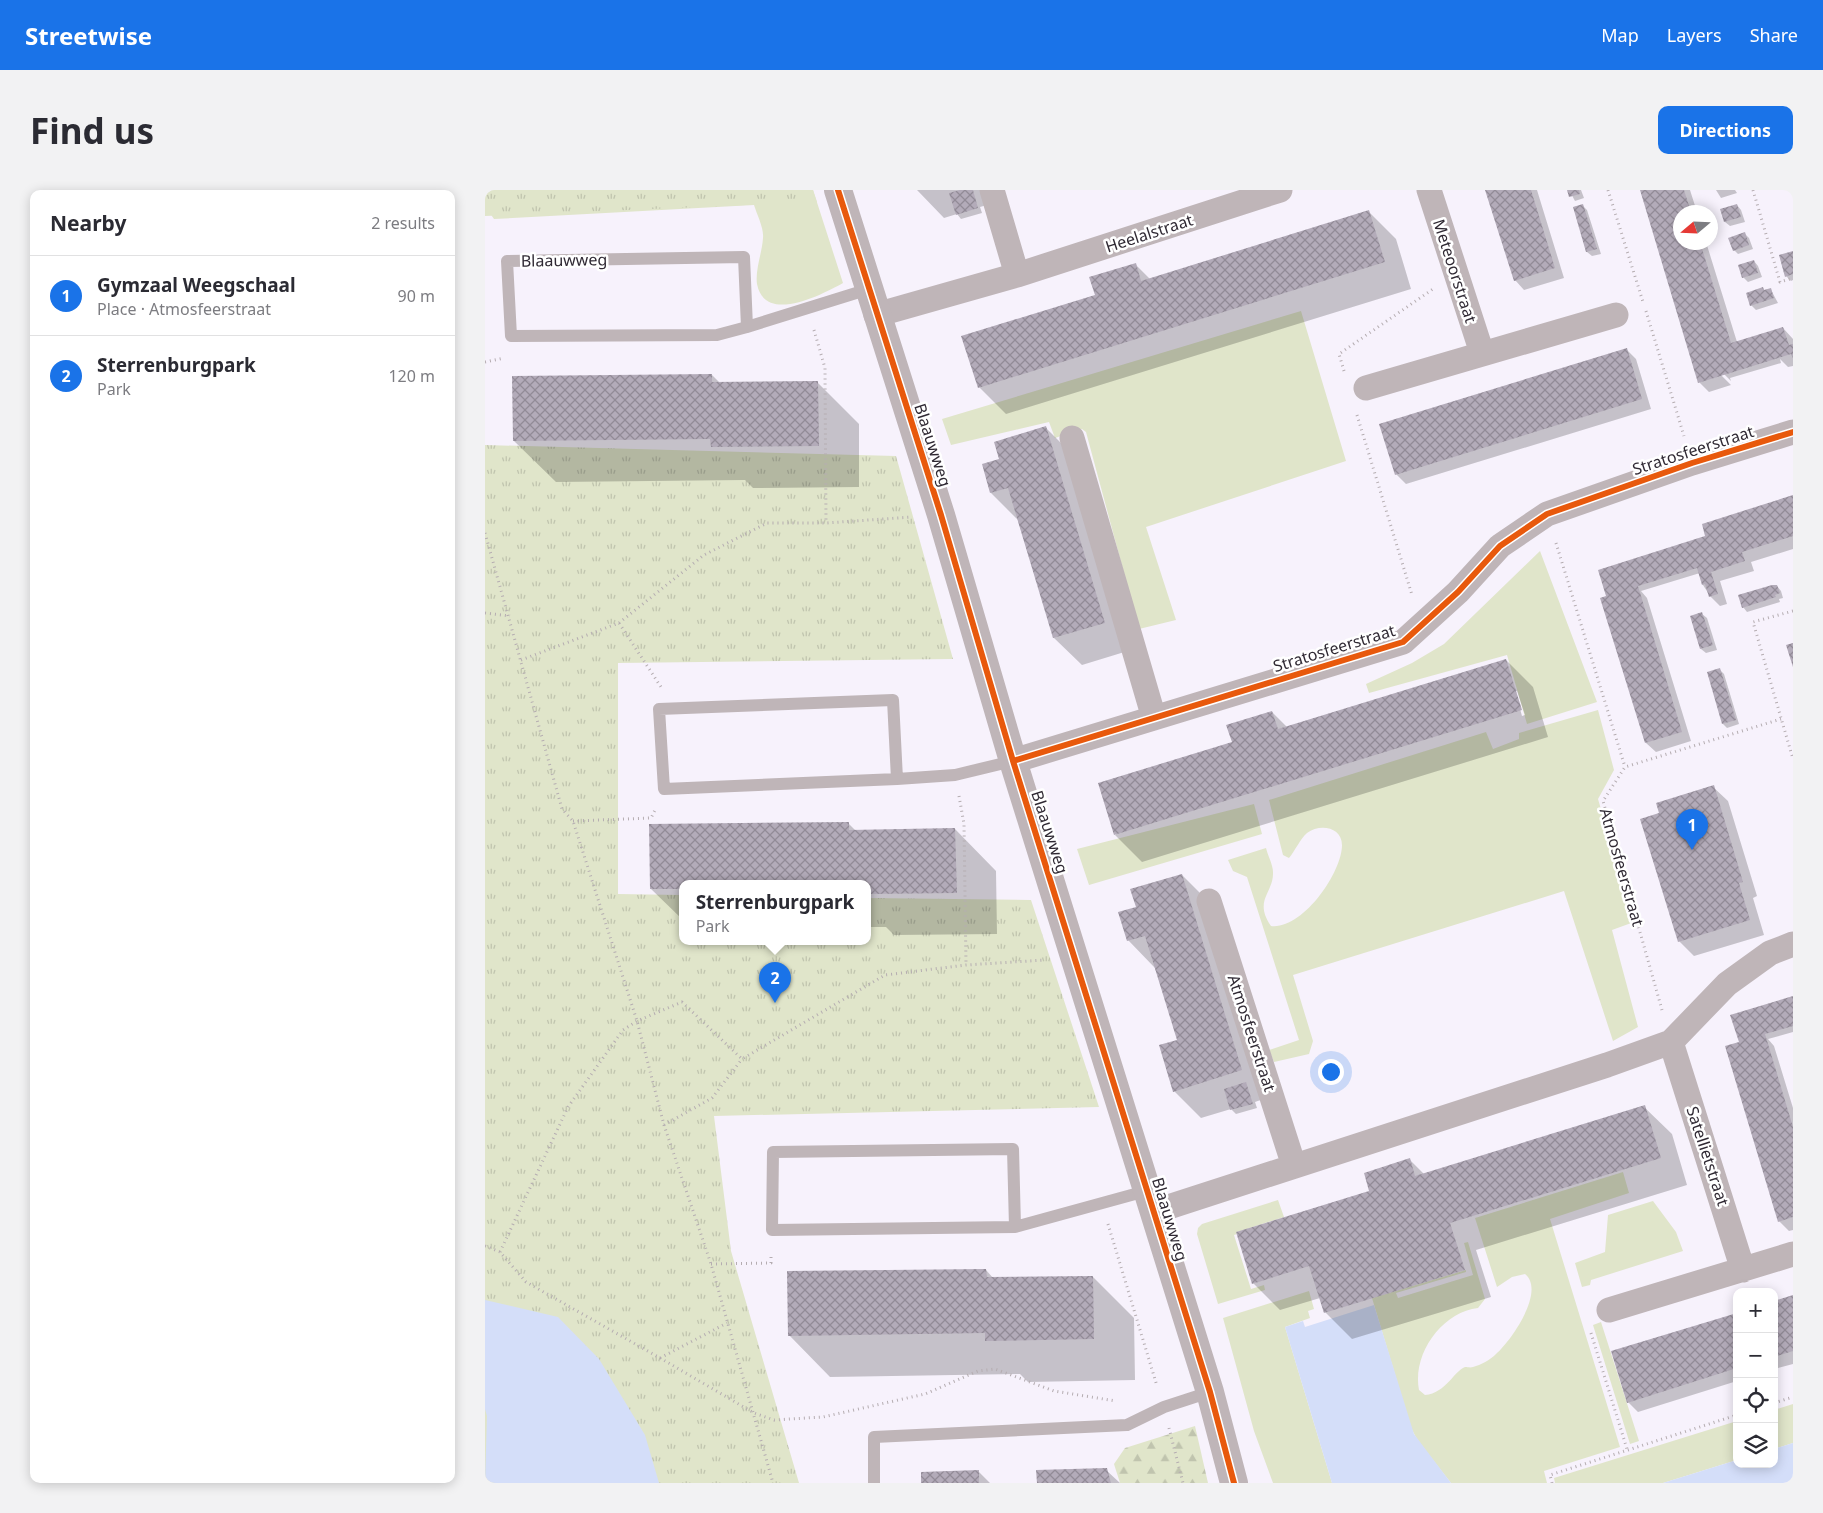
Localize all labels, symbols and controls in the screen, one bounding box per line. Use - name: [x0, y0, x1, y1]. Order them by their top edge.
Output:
- text: Streetwise: [25, 19, 152, 52]
- text: Map: [1601, 23, 1639, 47]
- text: Layers: [1667, 23, 1722, 47]
- text: Share: [1750, 23, 1798, 47]
- button: Directions: [1658, 106, 1793, 154]
- text: Find us: [30, 107, 154, 154]
- north arrow: [1673, 205, 1718, 250]
- street label: Heelalstraat: [1103, 208, 1196, 257]
- text: Nearby: [50, 209, 126, 237]
- text: 2 results: [371, 212, 435, 234]
- street label: Meteoorstraat: [1428, 216, 1482, 326]
- street label: Blaauwweg: [521, 248, 607, 272]
- text: Gymzaal Weegschaal: [97, 272, 296, 298]
- text: 1: [61, 285, 71, 307]
- text: 90 m: [398, 285, 435, 307]
- text: Place · Atmosfeerstraat: [97, 298, 271, 320]
- text: Sterrenburgpark: [97, 352, 256, 378]
- text: 2: [61, 365, 71, 387]
- text: 120 m: [388, 365, 435, 387]
- text: Park: [97, 378, 131, 400]
- street label: Blaauwweg: [909, 401, 957, 489]
- street label: Stratosfeerstraat: [1629, 420, 1757, 480]
- street label: Stratosfeerstraat: [1270, 619, 1398, 677]
- street label: Blaauwweg: [1026, 788, 1074, 876]
- street label: Atmosfeerstraat: [1595, 805, 1649, 929]
- pin: 1: [1676, 809, 1708, 850]
- popup: [679, 880, 871, 945]
- text: Sterrenburgpark: [696, 889, 854, 915]
- text: Park: [696, 915, 729, 937]
- pin: 2: [759, 962, 791, 1003]
- street label: Atmosfeerstraat: [1223, 972, 1281, 1095]
- your location: [1318, 1059, 1344, 1085]
- street label: Satellietstraat: [1682, 1104, 1734, 1209]
- street label: Blaauwweg: [1147, 1174, 1193, 1264]
- map controls: [1733, 1288, 1778, 1468]
- button: +: [1733, 1288, 1778, 1333]
- button: −: [1733, 1333, 1778, 1378]
- button: locate: [1733, 1378, 1778, 1423]
- button: layers: [1733, 1423, 1778, 1468]

